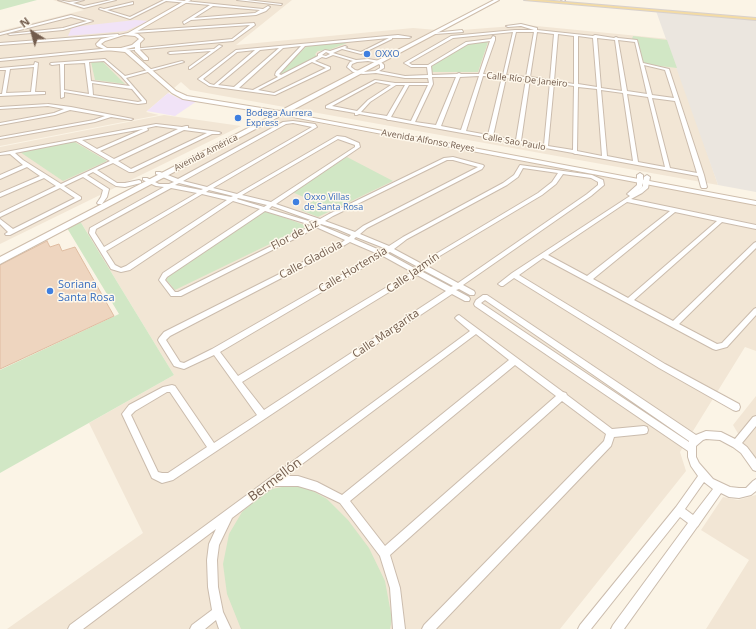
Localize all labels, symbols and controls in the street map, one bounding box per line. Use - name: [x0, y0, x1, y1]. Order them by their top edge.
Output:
- north arrow: [12, 12, 52, 52]
- text: N: [16, 13, 33, 31]
- marker: OXXO: [362, 49, 372, 59]
- place label: OXXO: [375, 49, 399, 59]
- street label: Calle Río De Janeiro: [486, 70, 568, 90]
- place label: Bodega Aurrera Express: [246, 108, 312, 129]
- marker: Bodega Aurrera Express: [233, 113, 243, 123]
- street label: Avenida Alfonso Reyes: [381, 127, 475, 155]
- street label: Calle Sao Paulo: [482, 131, 546, 153]
- street label: Avenida América: [172, 132, 240, 174]
- place label: Oxxo Villas de Santa Rosa: [304, 192, 363, 213]
- marker: Oxxo Villas de Santa Rosa: [291, 197, 301, 207]
- street label: Flor de Liz: [269, 217, 321, 253]
- street label: Calle Gladiola: [277, 238, 345, 282]
- street label: Calle Hortensia: [316, 244, 390, 296]
- street label: Calle Jazmín: [384, 250, 442, 296]
- place label: Soriana Santa Rosa: [58, 278, 115, 304]
- marker: Soriana Santa Rosa: [45, 286, 55, 296]
- street label: Calle Margarita: [350, 307, 422, 361]
- street label: Bermellón: [245, 455, 305, 505]

